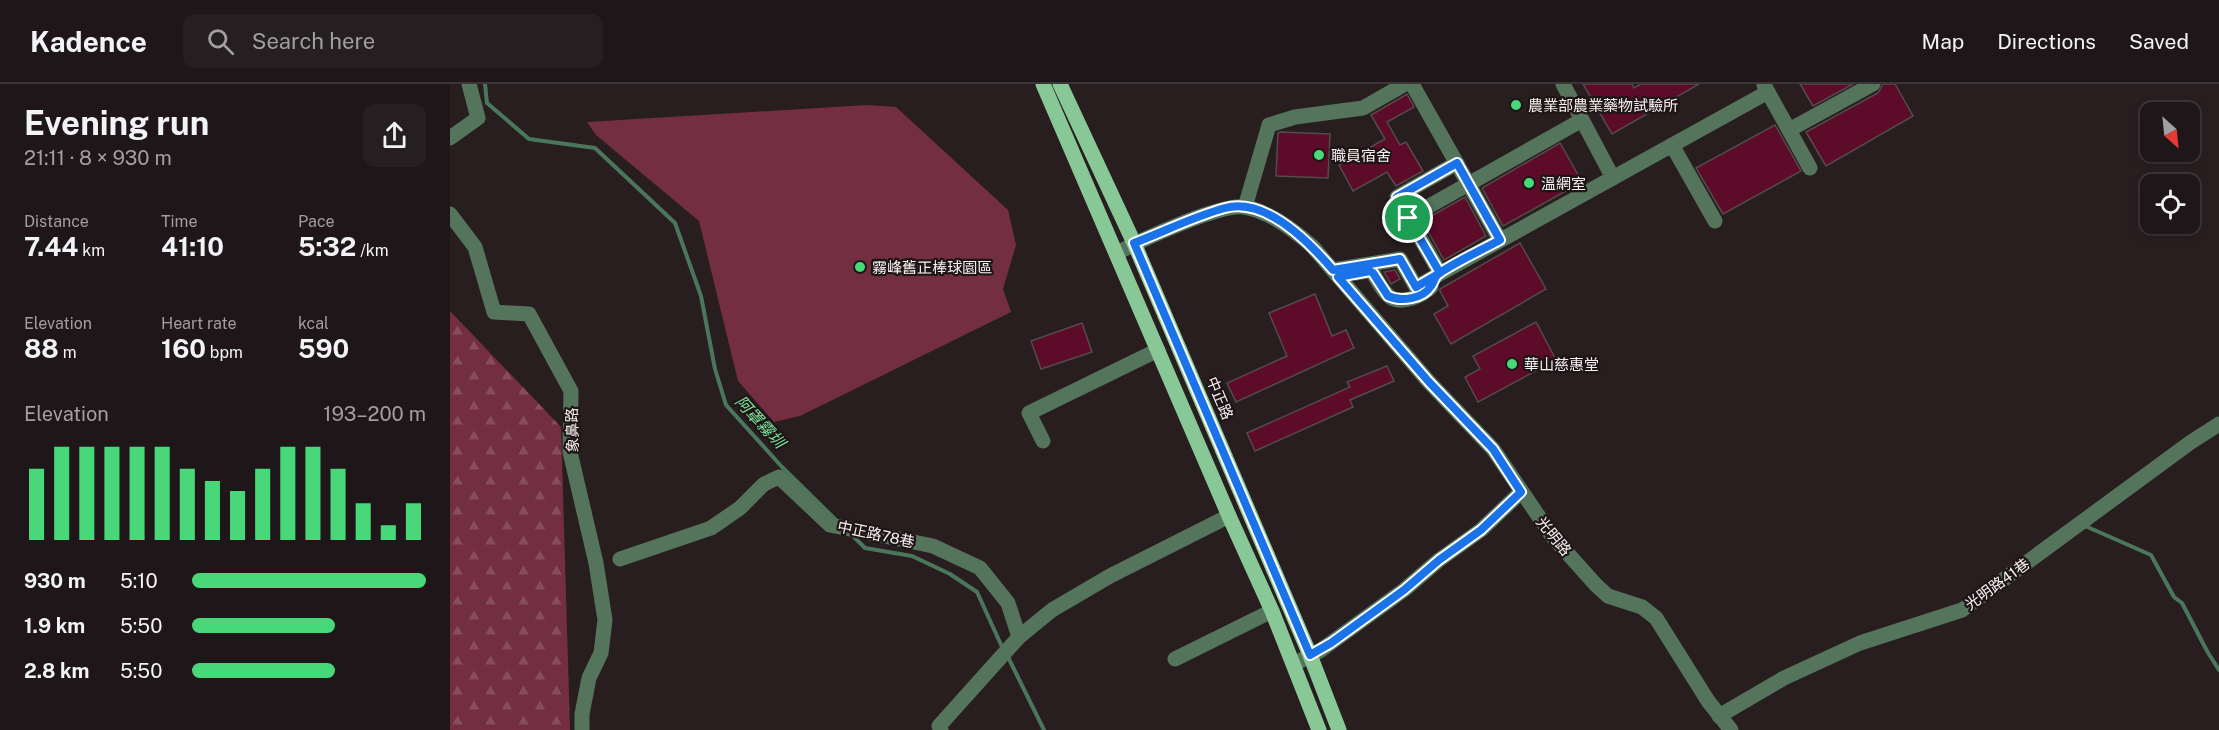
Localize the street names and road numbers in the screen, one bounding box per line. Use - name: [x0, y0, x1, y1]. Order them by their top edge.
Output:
- street label: 中正路: [1203, 374, 1237, 422]
- street label: 象鼻路: [563, 407, 581, 453]
- street label: 光明路: [1533, 513, 1575, 559]
- street label: 中正路78巷: [836, 518, 916, 550]
- street label: 光明路41巷: [1961, 555, 2033, 613]

